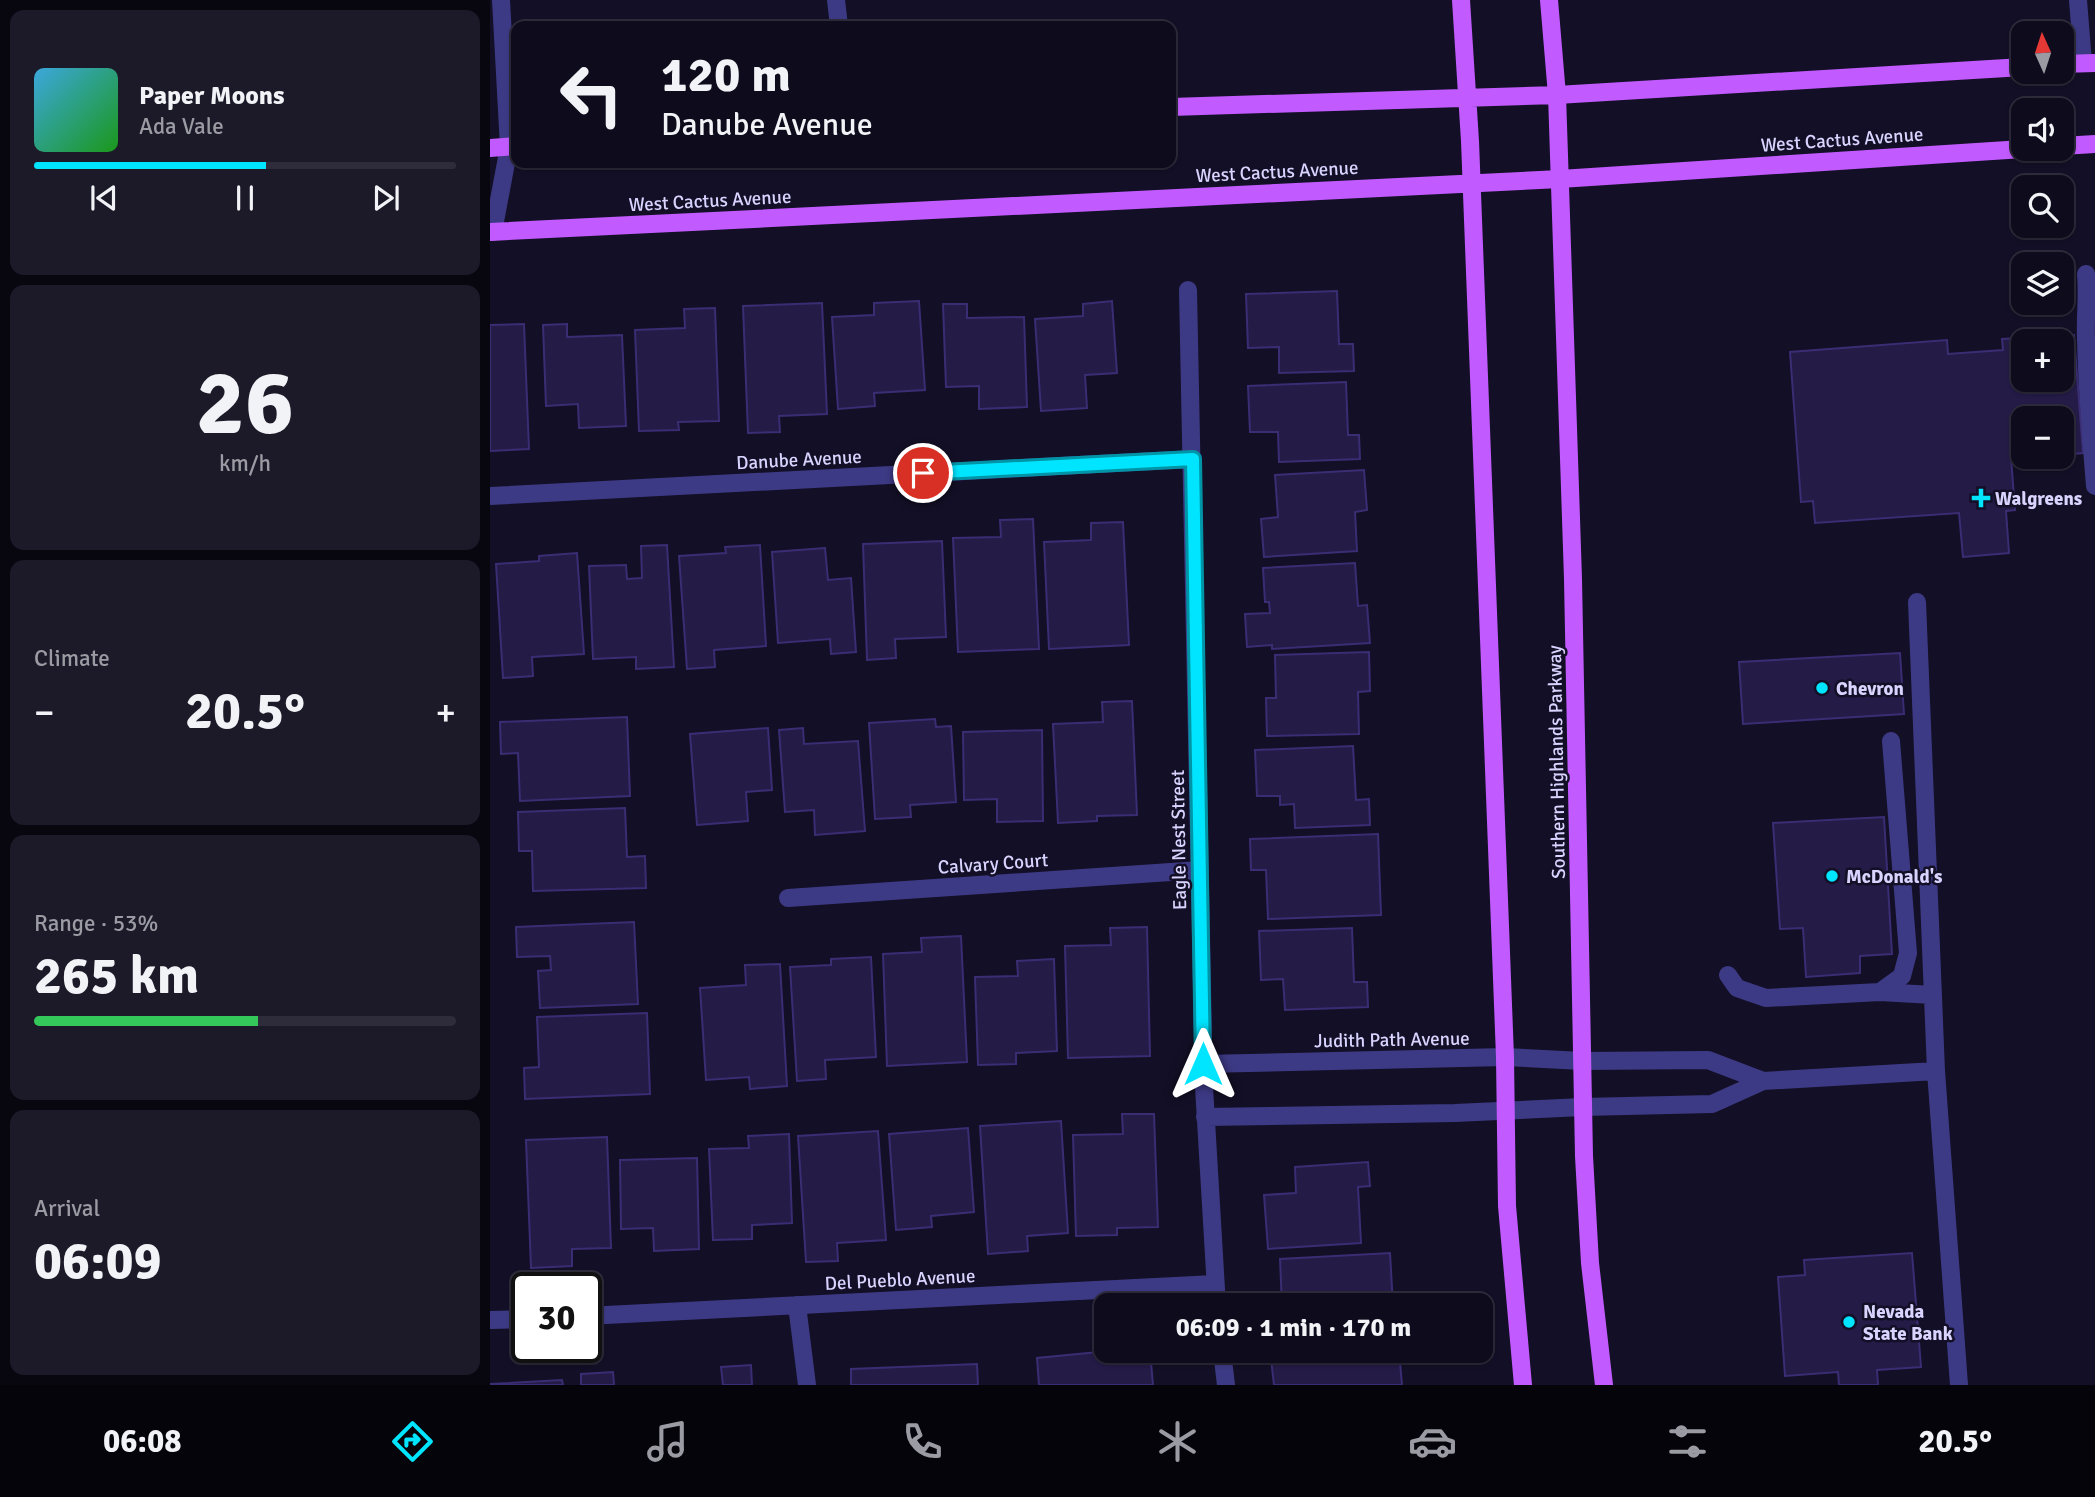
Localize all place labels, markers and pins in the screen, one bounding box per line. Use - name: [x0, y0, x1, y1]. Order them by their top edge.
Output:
- pin: [893, 443, 953, 503]
- place label: Walgreens: [1995, 487, 2082, 511]
- marker: Walgreens: [1973, 490, 1989, 506]
- place label: Chevron: [1836, 677, 1904, 701]
- marker: Chevron: [1814, 680, 1830, 696]
- place label: McDonald's: [1846, 865, 1942, 889]
- marker: McDonald's: [1824, 868, 1840, 884]
- place label: Nevada State Bank: [1863, 1300, 1953, 1346]
- marker: Nevada State Bank: [1841, 1314, 1857, 1330]

